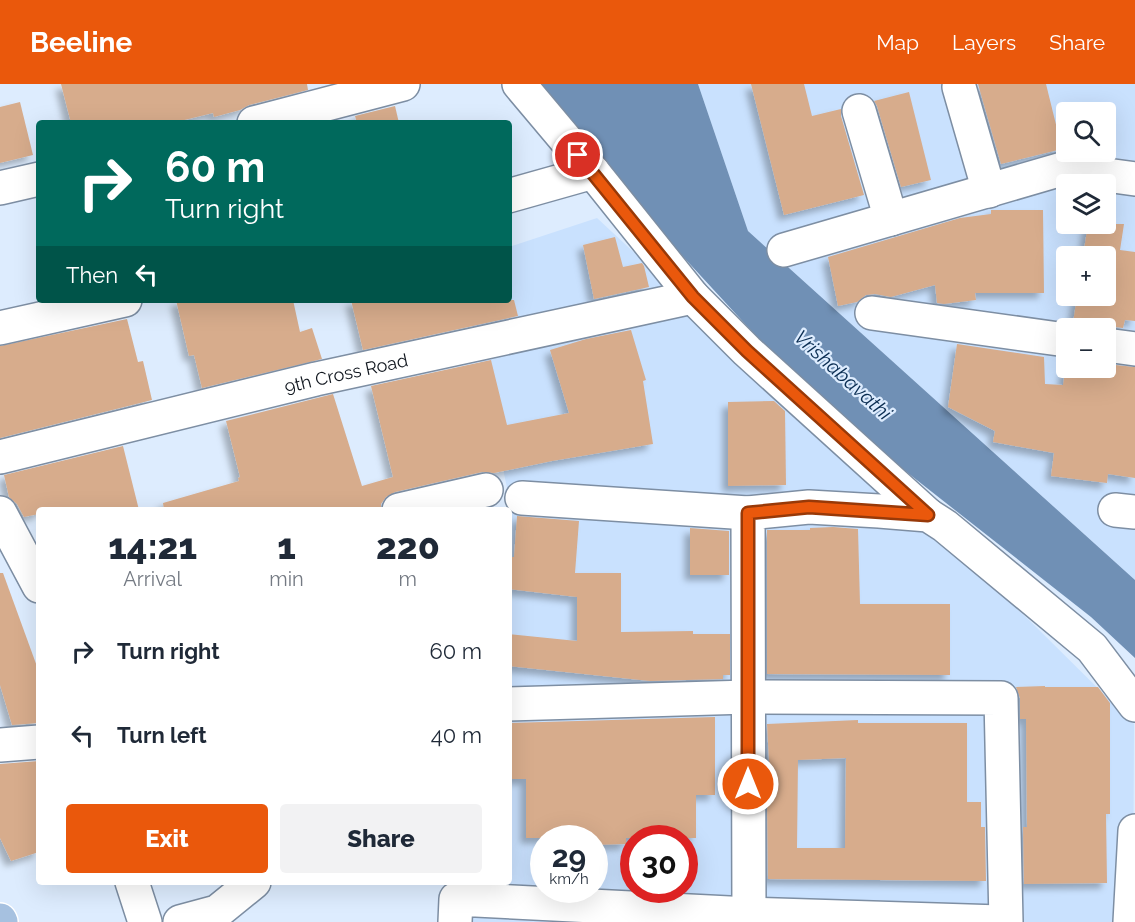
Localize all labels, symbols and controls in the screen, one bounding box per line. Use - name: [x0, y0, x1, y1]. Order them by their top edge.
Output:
- text: Beeline: [30, 26, 132, 59]
- text: Map: [876, 30, 919, 55]
- text: Layers: [952, 30, 1016, 55]
- text: Share: [1049, 30, 1105, 55]
- map controls: [1056, 102, 1116, 378]
- button: search: [1056, 102, 1116, 162]
- pin: [552, 129, 603, 180]
- icon: arrive: [561, 138, 594, 171]
- text: 60 m: [165, 143, 265, 192]
- icon: right: [66, 144, 144, 222]
- button: layers: [1056, 174, 1116, 234]
- text: Turn right: [165, 193, 284, 224]
- button: +: [1056, 246, 1116, 306]
- icon: left: [130, 258, 163, 291]
- text: Then: [66, 262, 118, 288]
- button: −: [1056, 318, 1116, 378]
- water label: Vrishabavathi: [789, 325, 897, 426]
- street label: 9th Cross Road: [282, 349, 410, 397]
- text: 14:21: [108, 525, 197, 567]
- text: 1: [277, 525, 296, 567]
- text: 220: [376, 525, 440, 567]
- text: Arrival: [123, 567, 182, 591]
- text: min: [269, 567, 304, 591]
- text: m: [399, 567, 417, 591]
- icon: right: [66, 635, 99, 668]
- text: Turn right: [117, 638, 220, 664]
- text: 60 m: [429, 638, 482, 664]
- icon: left: [66, 719, 99, 752]
- text: Turn left: [117, 722, 207, 748]
- text: 40 m: [431, 722, 482, 748]
- position arrow: [716, 752, 780, 816]
- button: Exit: [66, 804, 268, 873]
- button: Share: [280, 804, 482, 873]
- speed limit sign: 30: [620, 825, 698, 903]
- text: 29: [552, 839, 586, 874]
- text: km/h: [549, 870, 589, 888]

